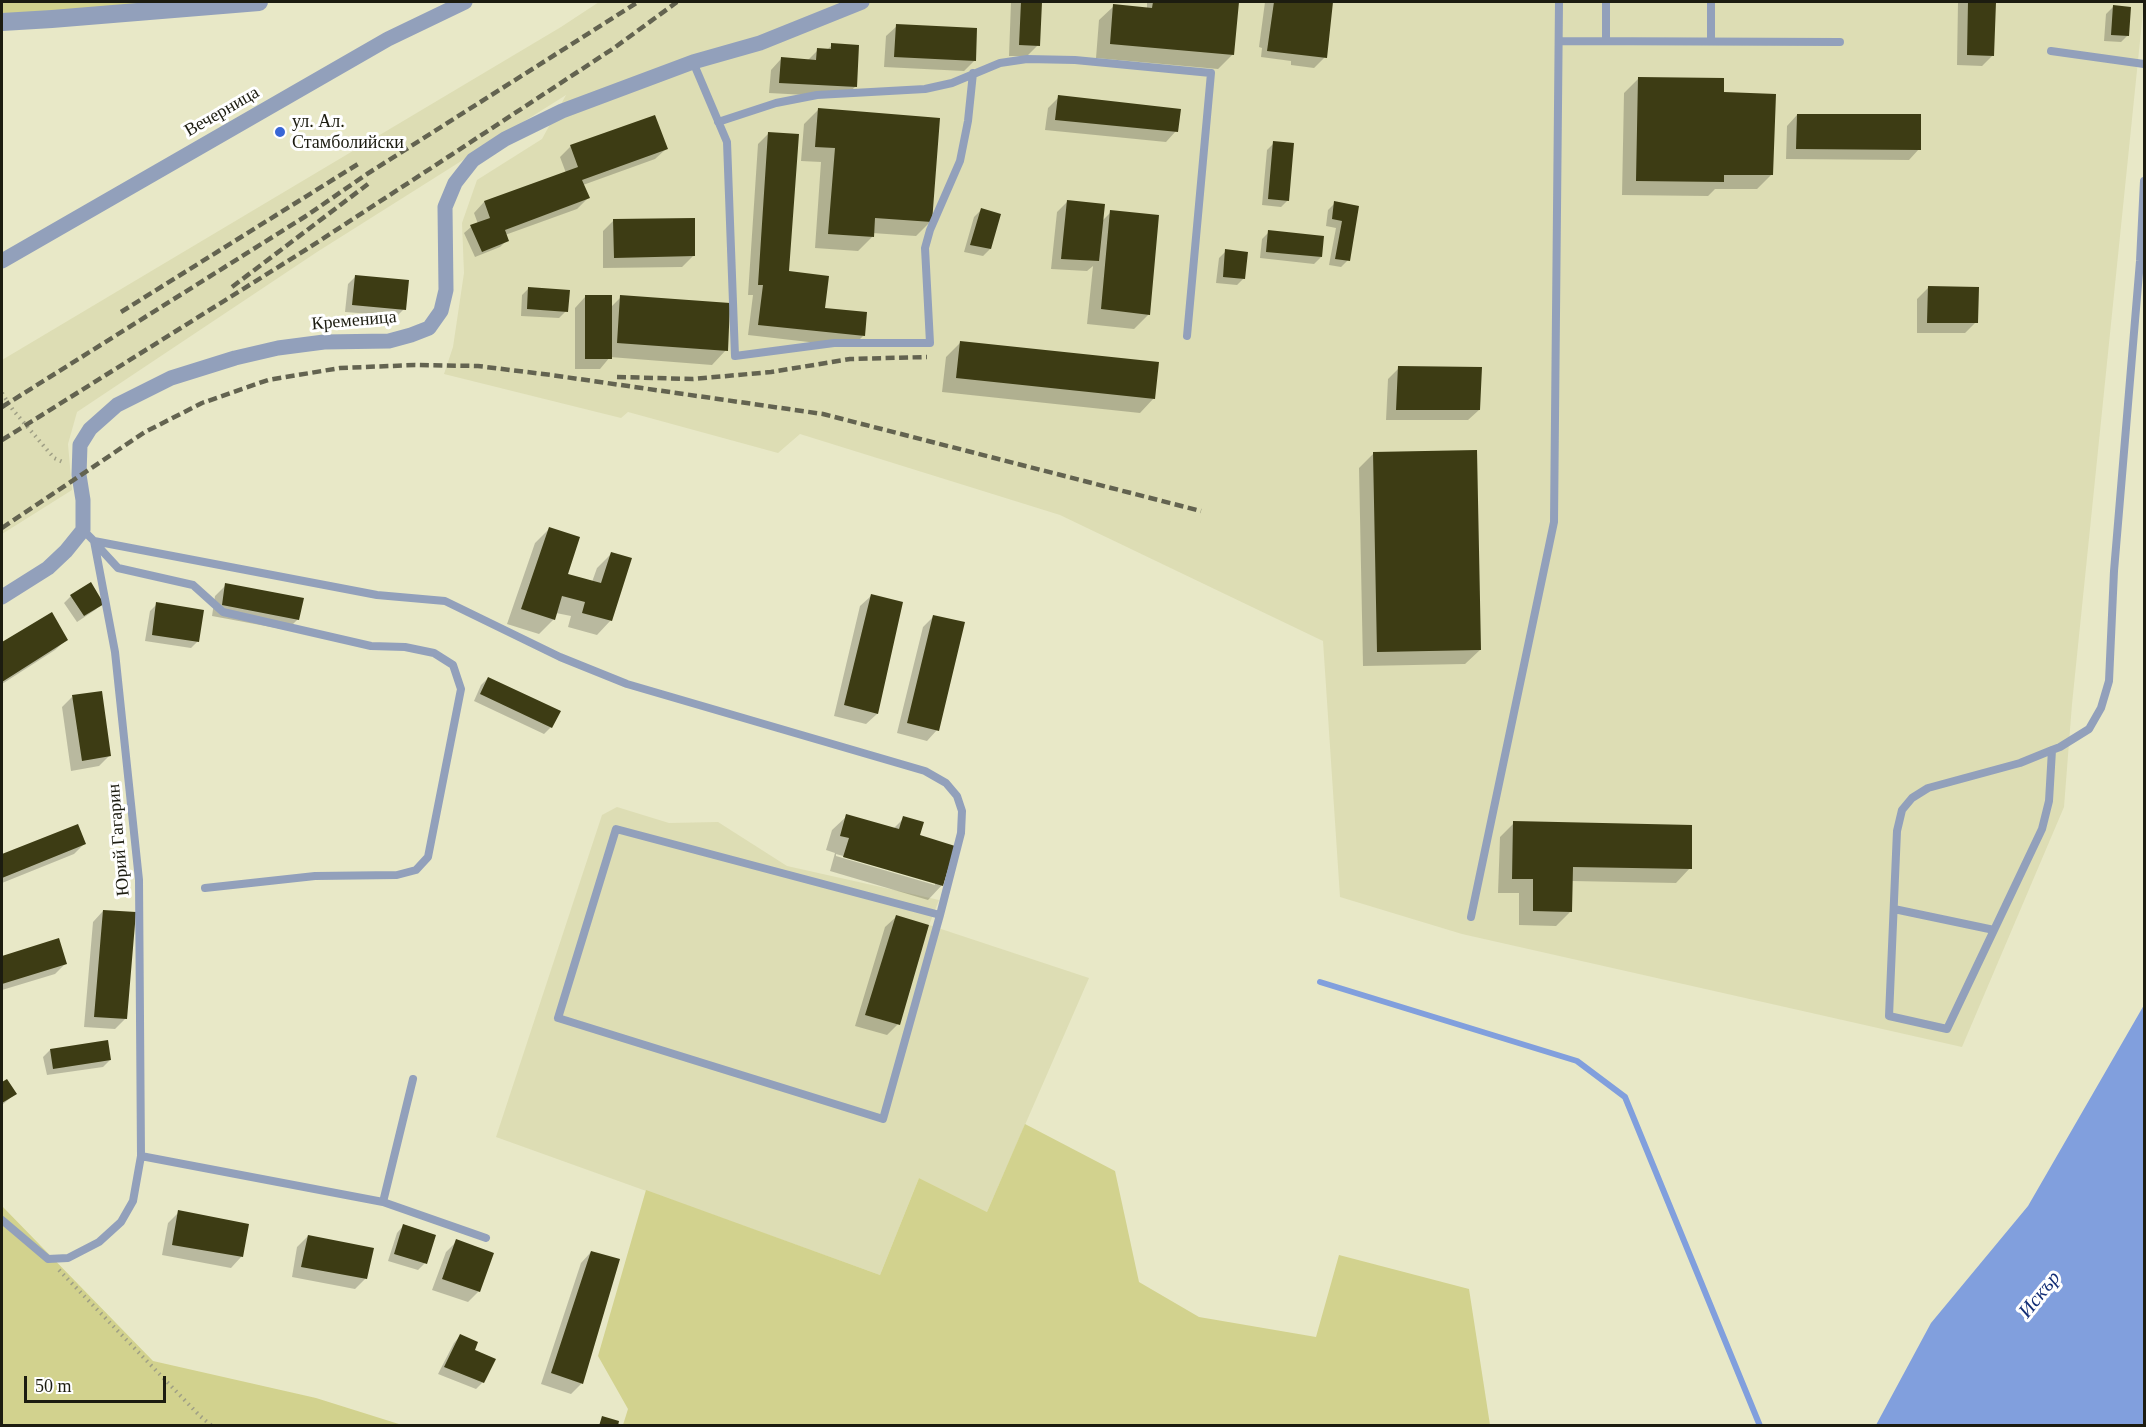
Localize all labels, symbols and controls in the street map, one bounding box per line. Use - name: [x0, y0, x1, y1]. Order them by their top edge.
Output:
- street label: Вечерница: [181, 82, 263, 142]
- place label: ул. Ал. Стамболийски: [292, 111, 404, 154]
- marker: ул. Ал. Стамболийски: [273, 125, 287, 139]
- street label: Кременица: [311, 307, 397, 335]
- street label: Юрий Гагарин: [103, 783, 135, 897]
- water label: Искър: [2014, 1267, 2066, 1323]
- scale bar: [27, 1364, 170, 1402]
- text: 50 m: [35, 1376, 72, 1396]

